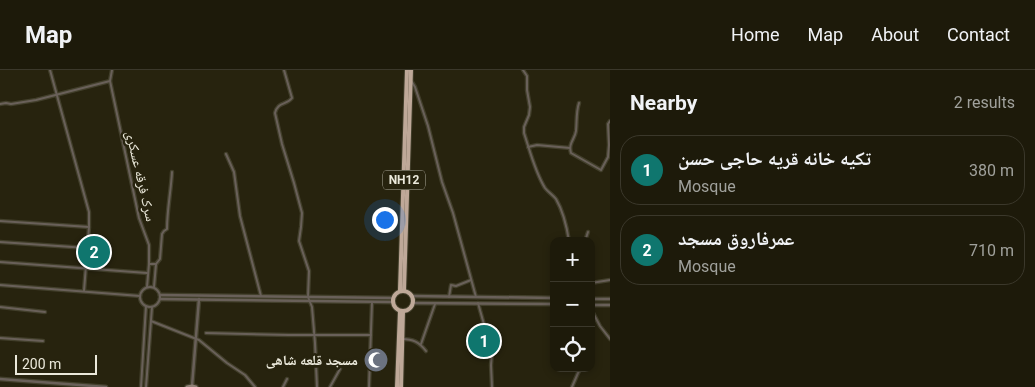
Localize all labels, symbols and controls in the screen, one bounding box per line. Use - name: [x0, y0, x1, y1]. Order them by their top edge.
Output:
- text: Map: [25, 21, 72, 49]
- text: Home: [731, 24, 780, 45]
- text: Map: [808, 24, 843, 45]
- text: About: [871, 24, 919, 45]
- text: Contact: [947, 24, 1010, 45]
- text: Nearby: [630, 91, 697, 115]
- text: 2 results: [954, 93, 1015, 112]
- street label: سرک فرقه عسکری: [122, 129, 159, 223]
- text: تکیه خانه قریه حاجی حسن: [678, 147, 871, 170]
- text: 1: [642, 161, 652, 180]
- text: 380 m: [969, 161, 1014, 180]
- road number: NH12: [383, 170, 425, 190]
- text: Mosque: [678, 177, 736, 196]
- your location: [372, 207, 398, 233]
- text: عمرفاروق مسجد: [678, 227, 794, 250]
- pin: 2: [78, 233, 110, 271]
- map controls: [550, 237, 595, 372]
- button: +: [550, 237, 595, 282]
- text: 2: [642, 241, 652, 260]
- text: 710 m: [969, 241, 1014, 260]
- text: Mosque: [678, 257, 736, 276]
- button: −: [550, 282, 595, 327]
- pin: 1: [468, 322, 500, 360]
- button: locate: [550, 327, 595, 372]
- mosque icon: مسجد قلعه شاهی: [363, 347, 389, 373]
- scale bar: [15, 352, 98, 375]
- place label: مسجد قلعه شاهی: [266, 352, 358, 369]
- text: 200 m: [22, 356, 61, 372]

